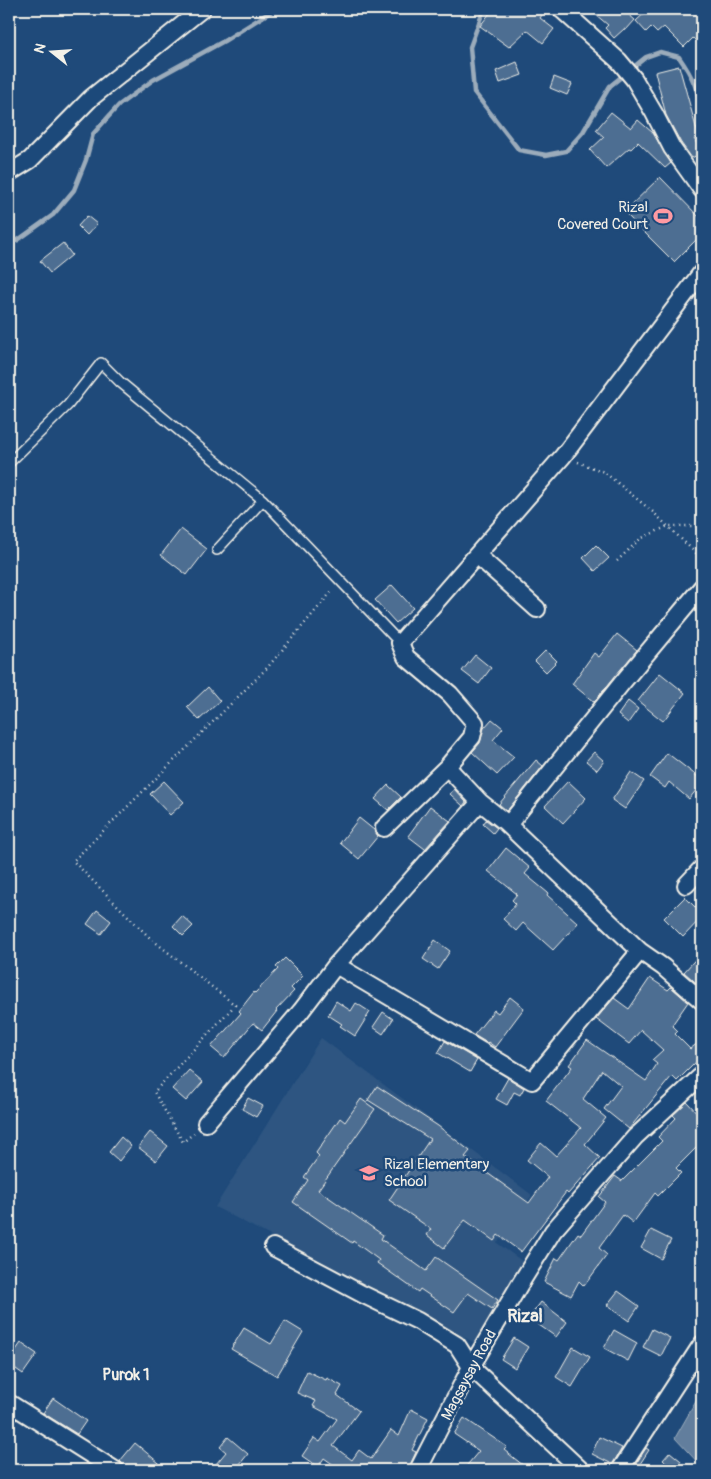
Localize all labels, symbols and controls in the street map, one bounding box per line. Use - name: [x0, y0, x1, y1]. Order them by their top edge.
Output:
- north arrow: [28, 28, 78, 78]
- text: N: [31, 41, 50, 55]
- place label: Rizal Covered Court: [557, 198, 649, 234]
- sports icon: Rizal Covered Court: [652, 205, 674, 227]
- place label: Rizal Elementary School: [384, 1155, 490, 1191]
- school or university icon: Rizal Elementary School: [358, 1162, 380, 1184]
- district label: Rizal: [507, 1305, 543, 1328]
- street label: Magsaysay Road: [437, 1326, 501, 1424]
- district label: Purok 1: [102, 1365, 150, 1385]

